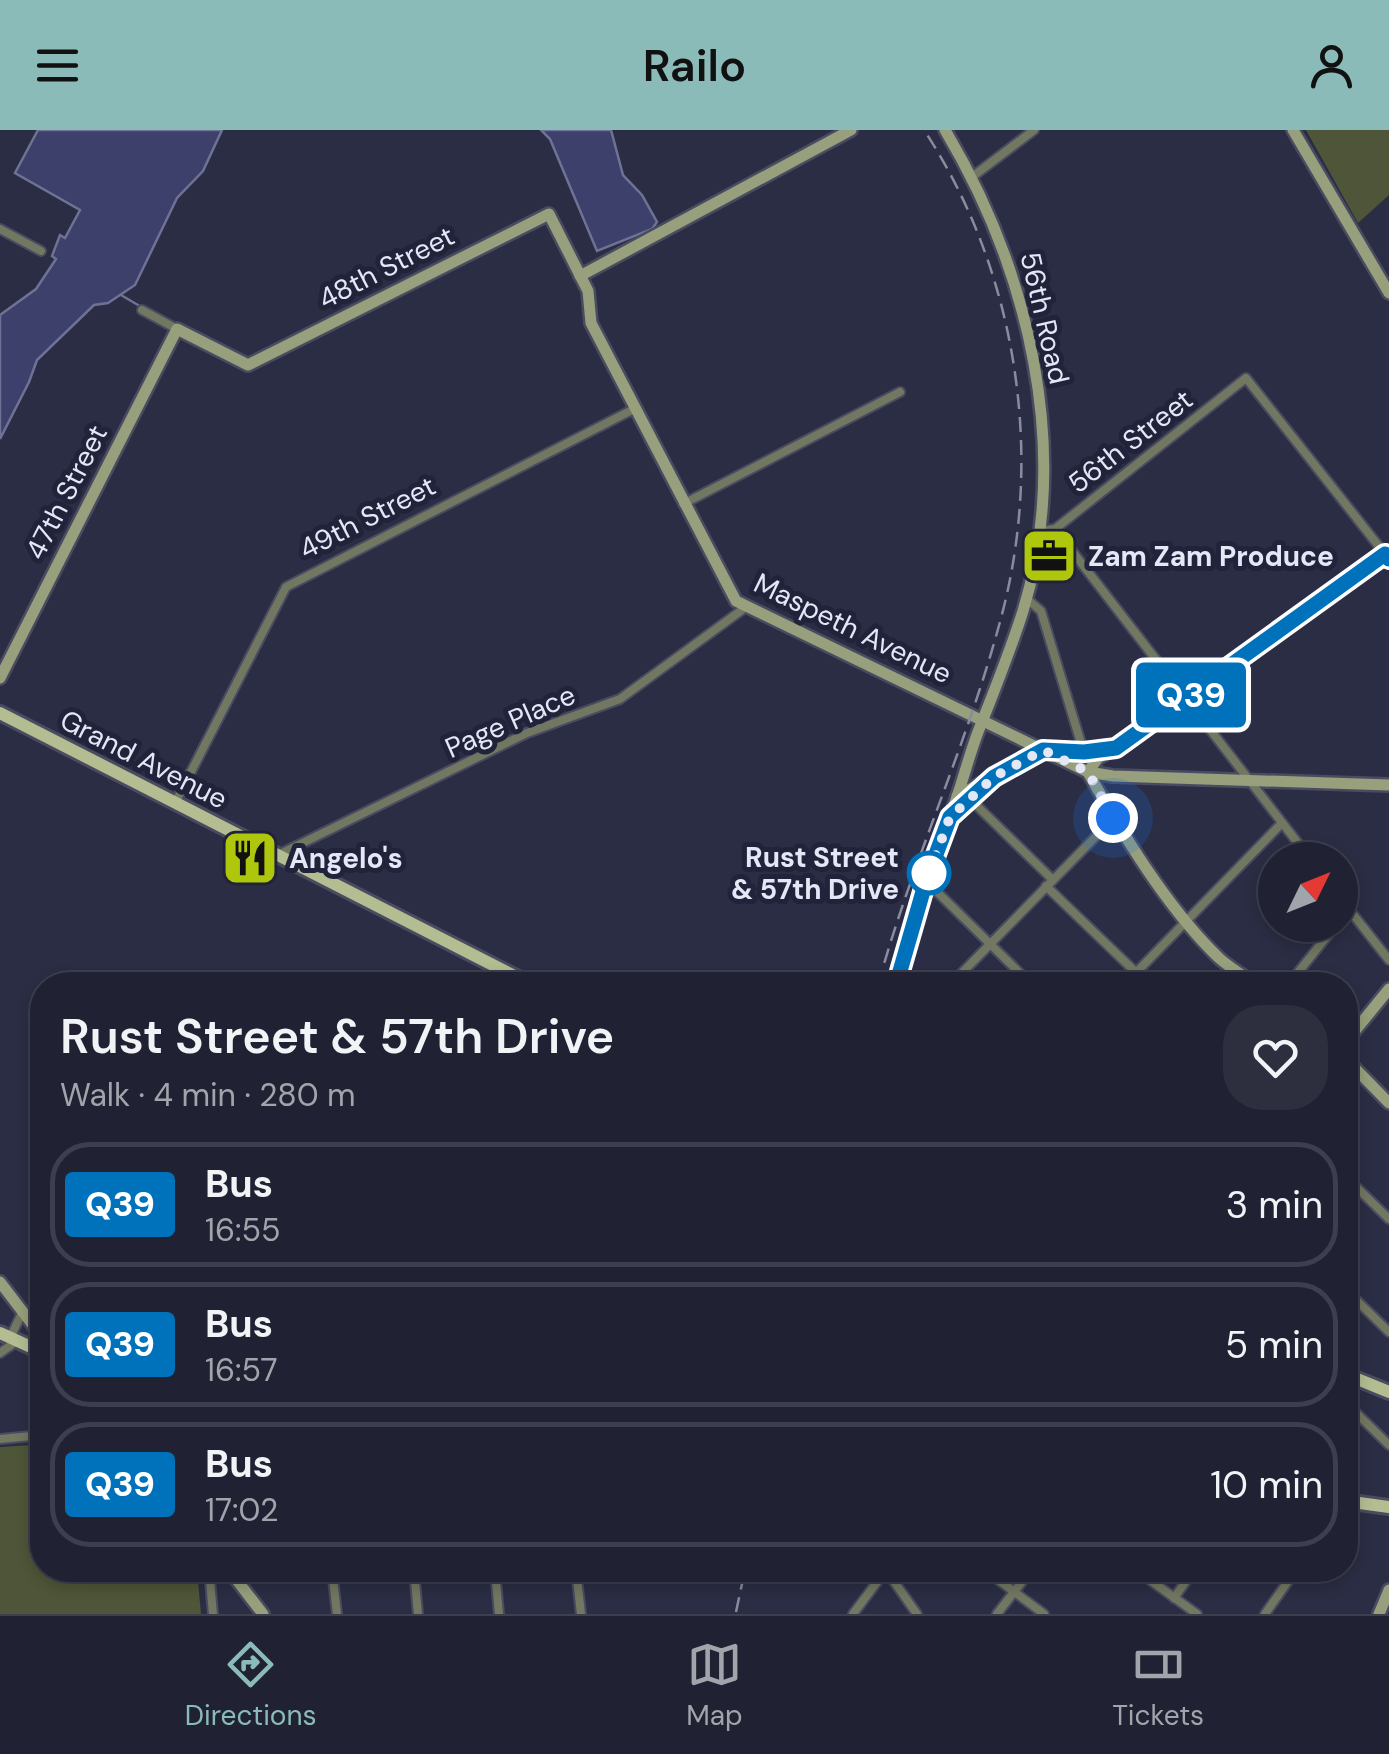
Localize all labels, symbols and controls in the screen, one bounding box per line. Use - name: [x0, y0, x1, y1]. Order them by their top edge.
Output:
- text: Railo: [643, 36, 746, 95]
- icon: menu: [30, 38, 85, 93]
- icon: person: [1304, 38, 1359, 93]
- street label: 48th Street: [312, 217, 461, 318]
- street label: 56th Road: [1011, 248, 1078, 388]
- street label: 56th Street: [1060, 381, 1200, 502]
- street label: 47th Street: [17, 419, 116, 566]
- street label: 49th Street: [293, 467, 442, 568]
- office icon: Zam Zam Produce: [1019, 526, 1079, 586]
- place label: Zam Zam Produce: [1088, 538, 1334, 575]
- street label: Maspeth Avenue: [748, 565, 958, 692]
- line badge: Q39: [1134, 662, 1248, 728]
- text: Q39: [1156, 672, 1226, 718]
- street label: Page Place: [439, 676, 581, 767]
- street label: Grand Avenue: [54, 701, 234, 817]
- your location: [1088, 793, 1138, 843]
- restaurant icon: Angelo's: [220, 828, 280, 888]
- place label: Rust Street & 57th Drive: [731, 839, 899, 908]
- place label: Angelo's: [289, 840, 403, 877]
- north arrow: [1258, 842, 1358, 942]
- map controls: [1258, 842, 1358, 942]
- marker: Rust Street & 57th Drive: [908, 852, 950, 894]
- text: Rust Street & 57th Drive: [60, 1005, 614, 1068]
- button: heart: [1223, 1005, 1328, 1110]
- text: Walk · 4 min · 280 m: [60, 1074, 356, 1116]
- text: Bus: [205, 1159, 273, 1209]
- text: 3 min: [1226, 1180, 1323, 1230]
- text: Q39: [85, 1181, 155, 1227]
- text: 16:55: [205, 1209, 281, 1251]
- text: Bus: [205, 1299, 273, 1349]
- text: 5 min: [1225, 1320, 1323, 1370]
- text: Q39: [85, 1321, 155, 1367]
- text: 16:57: [205, 1349, 278, 1391]
- text: Bus: [205, 1439, 273, 1489]
- text: 10 min: [1210, 1460, 1323, 1510]
- text: Q39: [85, 1461, 155, 1507]
- text: 17:02: [205, 1489, 279, 1531]
- tab: Directions: [185, 1637, 317, 1734]
- tab: Map: [686, 1637, 743, 1734]
- tab: Tickets: [1112, 1637, 1204, 1734]

